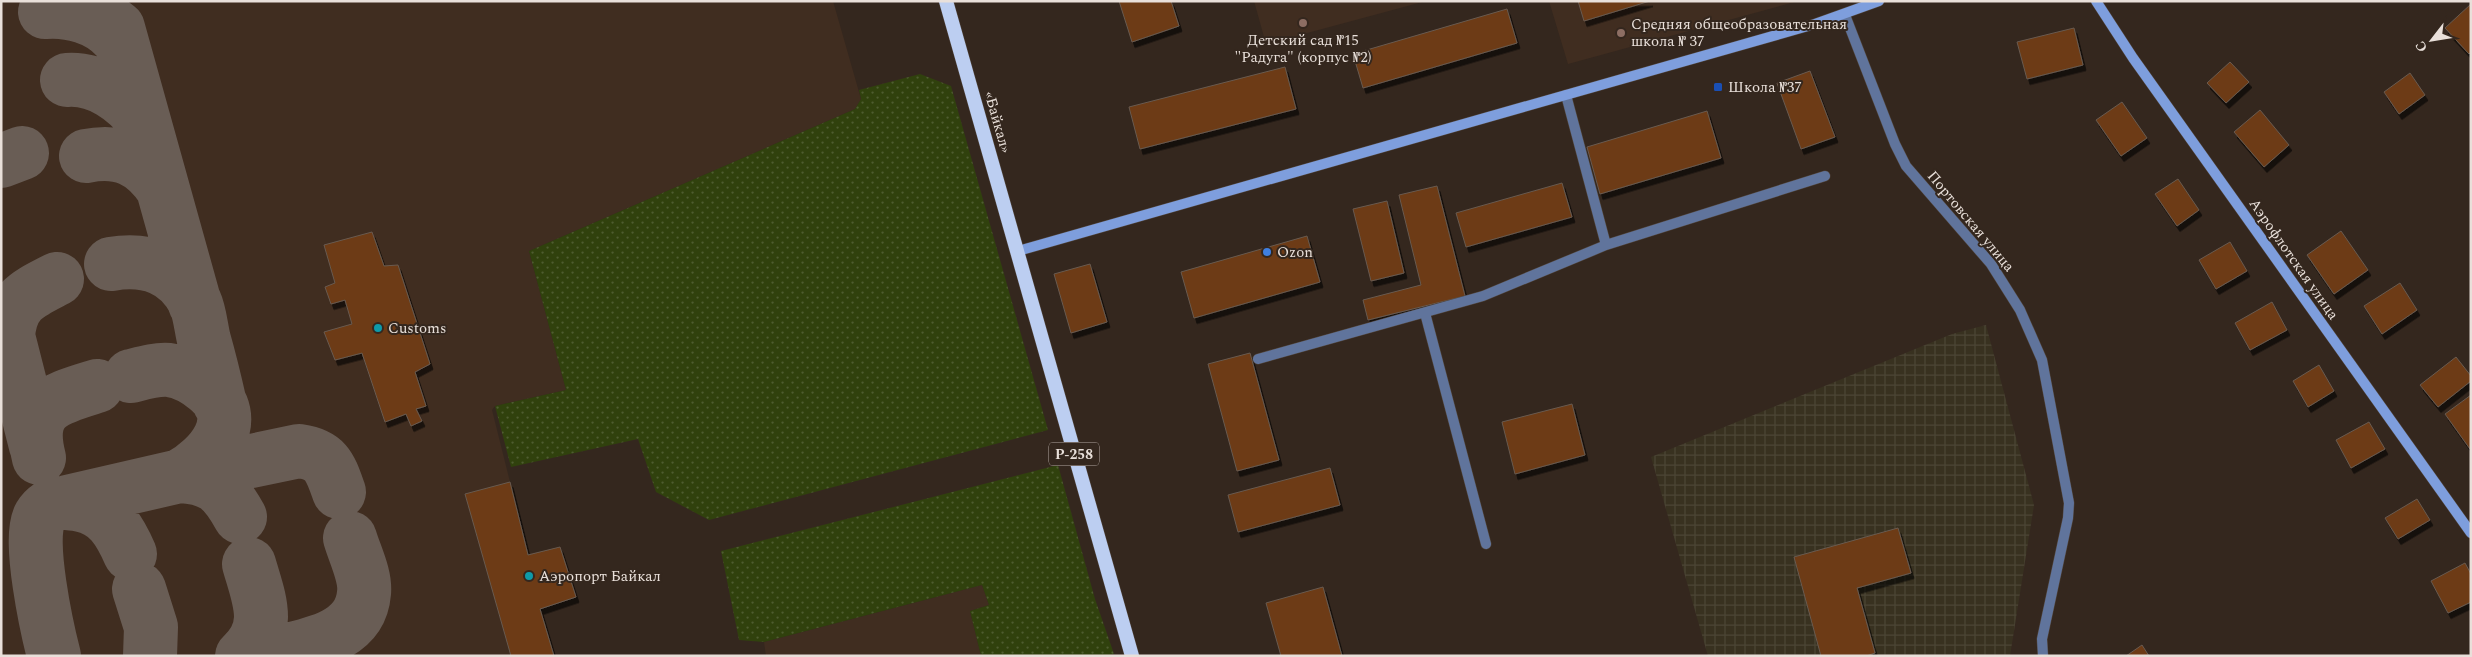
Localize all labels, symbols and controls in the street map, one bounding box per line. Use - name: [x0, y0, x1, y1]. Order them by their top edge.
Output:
- place label: Средняя общеобразовательная школа № 37: [1631, 13, 1847, 53]
- north arrow: [2407, 15, 2457, 65]
- marker: Детский сад №15 "Радуга" (корпус №2): [1297, 17, 1309, 29]
- marker: Средняя общеобразовательная школа № 37: [1615, 27, 1627, 39]
- place label: Детский сад №15 "Радуга" (корпус №2): [1235, 29, 1371, 69]
- text: С: [2410, 37, 2433, 56]
- place label: Школа №37: [1728, 76, 1802, 99]
- marker: Школа №37: [1712, 81, 1724, 93]
- street label: «Байкал»: [978, 89, 1017, 156]
- street label: Портовская улица: [1921, 166, 2020, 278]
- street label: Аэрофлотская улица: [2243, 194, 2345, 325]
- place label: Ozon: [1277, 241, 1313, 264]
- marker: Ozon: [1261, 246, 1273, 258]
- place label: Customs: [388, 317, 446, 340]
- marker: Customs: [372, 322, 384, 334]
- road number: Р-258: [1049, 442, 1099, 466]
- place label: Аэропорт Байкал: [539, 565, 661, 588]
- marker: Аэропорт Байкал: [523, 570, 535, 582]

